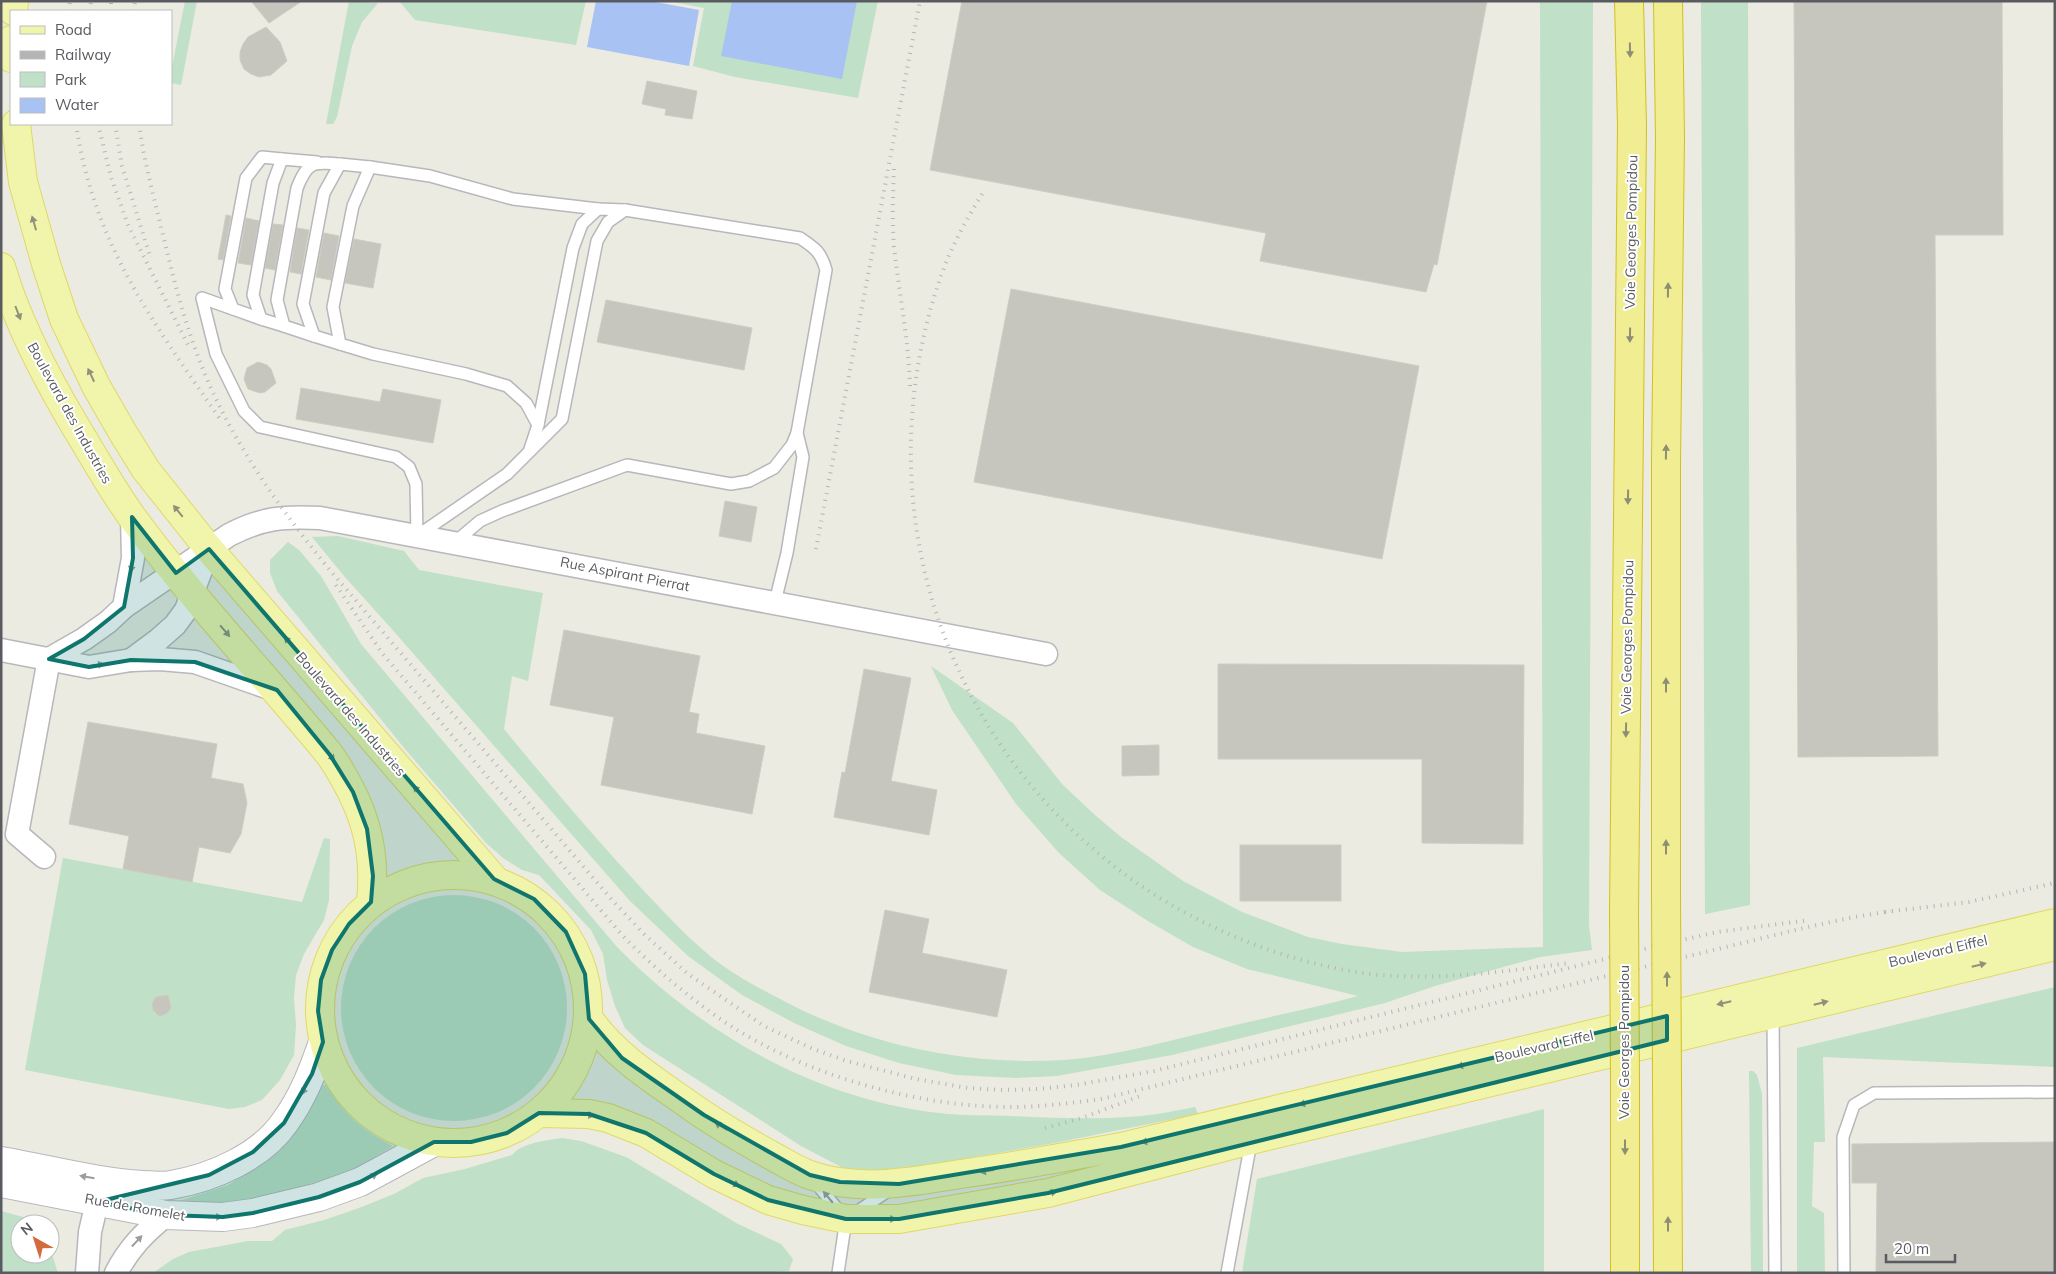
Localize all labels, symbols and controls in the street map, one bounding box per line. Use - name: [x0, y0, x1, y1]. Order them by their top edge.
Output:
- legend: [10, 10, 172, 125]
- text: Road: [55, 20, 92, 39]
- one-way arrow: [1626, 42, 1634, 58]
- text: Railway: [55, 45, 111, 64]
- text: Park: [55, 70, 87, 89]
- text: Water: [55, 95, 99, 114]
- street label: Voie Georges Pompidou: [1621, 155, 1641, 309]
- one-way arrow: [30, 216, 38, 231]
- one-way arrow: [1664, 282, 1672, 298]
- one-way arrow: [15, 305, 22, 320]
- one-way arrow: [1626, 327, 1634, 343]
- street label: Boulevard des Industries: [24, 339, 116, 487]
- one-way arrow: [86, 368, 94, 382]
- one-way arrow: [1662, 444, 1670, 460]
- one-way arrow: [1624, 490, 1632, 506]
- one-way arrow: [173, 505, 184, 518]
- street label: Rue Aspirant Pierrat: [559, 553, 691, 595]
- one-way arrow: [127, 558, 135, 574]
- street label: Voie Georges Pompidou: [1617, 560, 1637, 714]
- one-way arrow: [219, 624, 231, 636]
- one-way arrow: [284, 636, 295, 648]
- street label: Boulevard des Industries: [292, 648, 410, 780]
- one-way arrow: [89, 661, 105, 669]
- one-way arrow: [1662, 677, 1670, 693]
- one-way arrow: [1622, 722, 1630, 738]
- one-way arrow: [324, 748, 335, 761]
- one-way arrow: [412, 786, 424, 798]
- one-way arrow: [1662, 839, 1670, 855]
- street label: Boulevard Eiffel: [1887, 931, 1989, 971]
- one-way arrow: [1971, 961, 1986, 969]
- street label: Voie Georges Pompidou: [1615, 965, 1633, 1119]
- one-way arrow: [1663, 971, 1671, 987]
- one-way arrow: [1717, 999, 1732, 1007]
- one-way arrow: [1813, 999, 1828, 1007]
- street label: Boulevard Eiffel: [1493, 1026, 1595, 1066]
- one-way arrow: [1457, 1061, 1472, 1069]
- one-way arrow: [301, 1081, 309, 1095]
- one-way arrow: [1299, 1099, 1314, 1107]
- one-way arrow: [580, 1111, 596, 1119]
- one-way arrow: [715, 1121, 728, 1131]
- one-way arrow: [1141, 1137, 1156, 1145]
- one-way arrow: [1621, 1139, 1629, 1155]
- one-way arrow: [978, 1167, 994, 1175]
- one-way arrow: [78, 1172, 94, 1180]
- one-way arrow: [364, 1172, 378, 1181]
- one-way arrow: [726, 1180, 740, 1188]
- street label: Rue de Romelet: [83, 1189, 187, 1225]
- one-way arrow: [1042, 1189, 1057, 1197]
- one-way arrow: [822, 1191, 833, 1204]
- one-way arrow: [207, 1213, 223, 1221]
- north arrow: [10, 1214, 60, 1264]
- one-way arrow: [882, 1215, 898, 1223]
- one-way arrow: [1664, 1216, 1672, 1232]
- text: N: [17, 1219, 37, 1239]
- scale bar: [1886, 1232, 1955, 1264]
- one-way arrow: [131, 1235, 143, 1247]
- text: 20 m: [1894, 1239, 1929, 1258]

